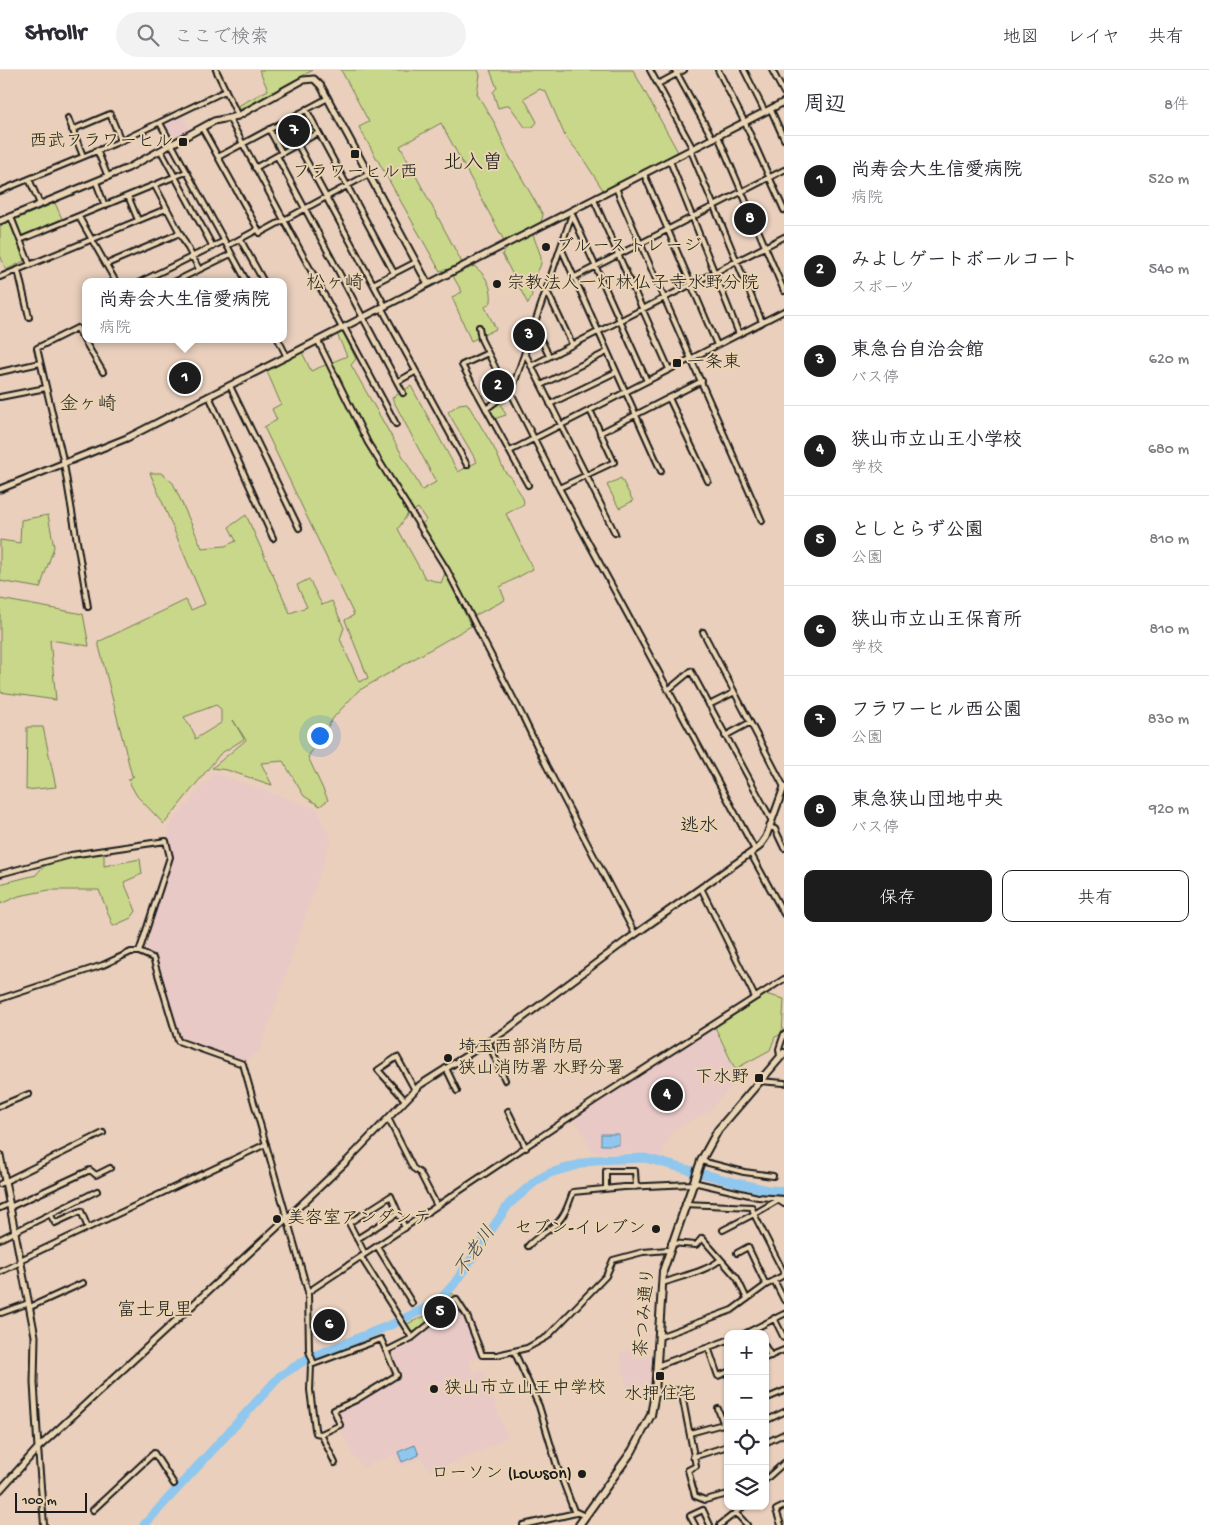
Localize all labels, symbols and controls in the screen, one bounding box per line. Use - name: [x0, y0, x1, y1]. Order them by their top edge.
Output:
- search box: [116, 12, 466, 57]
- text: Strollr: [25, 20, 86, 49]
- icon: search: [134, 21, 162, 49]
- text: ここで検索: [174, 27, 269, 50]
- text: 地図: [1003, 28, 1039, 49]
- text: レイヤ: [1067, 28, 1120, 49]
- text: 共有: [1148, 28, 1184, 49]
- text: 周辺: [804, 94, 846, 119]
- text: 8件: [1164, 97, 1189, 116]
- pin: 7: [278, 112, 310, 150]
- place label: 西武フラワーヒル: [29, 131, 173, 153]
- marker: 西武フラワーヒル: [177, 136, 189, 148]
- marker: フラワーヒル西: [349, 148, 361, 160]
- district label: 北入曽: [443, 151, 503, 176]
- text: 尚寿会大生信愛病院: [851, 160, 1022, 183]
- place label: フラワーヒル西: [292, 163, 418, 184]
- text: 1: [817, 171, 823, 190]
- text: 520 m: [1149, 171, 1189, 190]
- text: 病院: [851, 190, 883, 209]
- pin: 8: [734, 200, 766, 238]
- place label: ブルーストレージ: [556, 236, 701, 258]
- marker: ブルーストレージ: [540, 241, 552, 253]
- text: みよしゲートボールコート: [851, 250, 1078, 273]
- text: 2: [816, 261, 824, 280]
- text: 540 m: [1149, 261, 1189, 280]
- district label: 松ヶ崎: [306, 272, 364, 296]
- place label: 宗教法人一灯林仏子寺水野分院: [507, 273, 759, 295]
- popup: [82, 278, 287, 343]
- marker: 宗教法人一灯林仏子寺水野分院: [491, 278, 503, 290]
- text: スポーツ: [851, 280, 915, 299]
- text: 尚寿会大生信愛病院: [99, 290, 270, 313]
- pin: 3: [513, 316, 545, 354]
- text: 病院: [99, 320, 131, 339]
- text: 東急台自治会館: [851, 340, 984, 363]
- text: 3: [816, 351, 824, 370]
- text: 620 m: [1149, 351, 1189, 370]
- place label: 一条東: [687, 352, 741, 374]
- marker: 一条東: [671, 357, 683, 369]
- pin: 1: [169, 359, 201, 397]
- pin: 2: [482, 367, 514, 405]
- text: バス停: [851, 370, 899, 389]
- district label: 金ヶ崎: [59, 393, 117, 417]
- text: 狭山市立山王小学校: [851, 430, 1022, 453]
- text: 4: [816, 441, 824, 460]
- text: 680 m: [1148, 441, 1189, 460]
- text: 学校: [851, 460, 883, 479]
- text: としとらず公園: [851, 520, 984, 543]
- text: 5: [816, 531, 824, 550]
- text: 810 m: [1150, 531, 1189, 550]
- text: 公園: [851, 550, 883, 569]
- text: 狭山市立山王保育所: [851, 610, 1022, 633]
- text: 6: [816, 621, 824, 640]
- text: 810 m: [1150, 621, 1189, 640]
- text: 学校: [851, 640, 883, 659]
- text: フラワーヒル西公園: [851, 700, 1022, 723]
- text: 7: [816, 711, 824, 730]
- text: 830 m: [1148, 711, 1189, 730]
- your location: [307, 723, 333, 749]
- text: 公園: [851, 730, 883, 749]
- text: 東急狭山団地中央: [851, 790, 1003, 813]
- text: 8: [816, 801, 824, 820]
- text: 920 m: [1149, 801, 1189, 820]
- district label: 逃水: [680, 815, 718, 839]
- text: バス停: [851, 820, 899, 839]
- button: 保存: [804, 870, 992, 922]
- button: 共有: [1002, 870, 1189, 922]
- place label: 埼玉西部消防局 狭山消防署 水野分署: [458, 1037, 624, 1080]
- marker: 埼玉西部消防局 狭山消防署 水野分署: [442, 1052, 454, 1064]
- place label: 下水野: [695, 1068, 749, 1089]
- marker: 下水野: [753, 1072, 765, 1084]
- pin: 4: [651, 1076, 683, 1114]
- place label: 美容室アンダンテ: [287, 1208, 431, 1230]
- marker: 美容室アンダンテ: [271, 1213, 283, 1225]
- place label: セブン-イレブン: [514, 1218, 646, 1240]
- water label: 不老川: [449, 1221, 502, 1282]
- marker: セブン-イレブン: [650, 1223, 662, 1235]
- street label: 茶つみ通り: [631, 1266, 660, 1358]
- pin: 5: [424, 1293, 456, 1331]
- district label: 富士見里: [117, 1299, 193, 1323]
- pin: 6: [313, 1306, 345, 1344]
- map controls: [724, 1330, 769, 1510]
- button: +: [724, 1330, 769, 1375]
- marker: 水押住宅: [654, 1370, 666, 1382]
- button: −: [724, 1375, 769, 1420]
- place label: 狭山市立山王中学校: [444, 1378, 606, 1400]
- marker: 狭山市立山王中学校: [428, 1383, 440, 1395]
- place label: 水押住宅: [624, 1384, 696, 1406]
- button: locate: [724, 1420, 769, 1465]
- place label: ローソン (Lowson): [431, 1464, 572, 1485]
- button: layers: [724, 1465, 769, 1510]
- marker: ローソン (Lowson): [576, 1468, 588, 1480]
- scale bar: [15, 1490, 88, 1513]
- text: 100 m: [22, 1493, 57, 1510]

